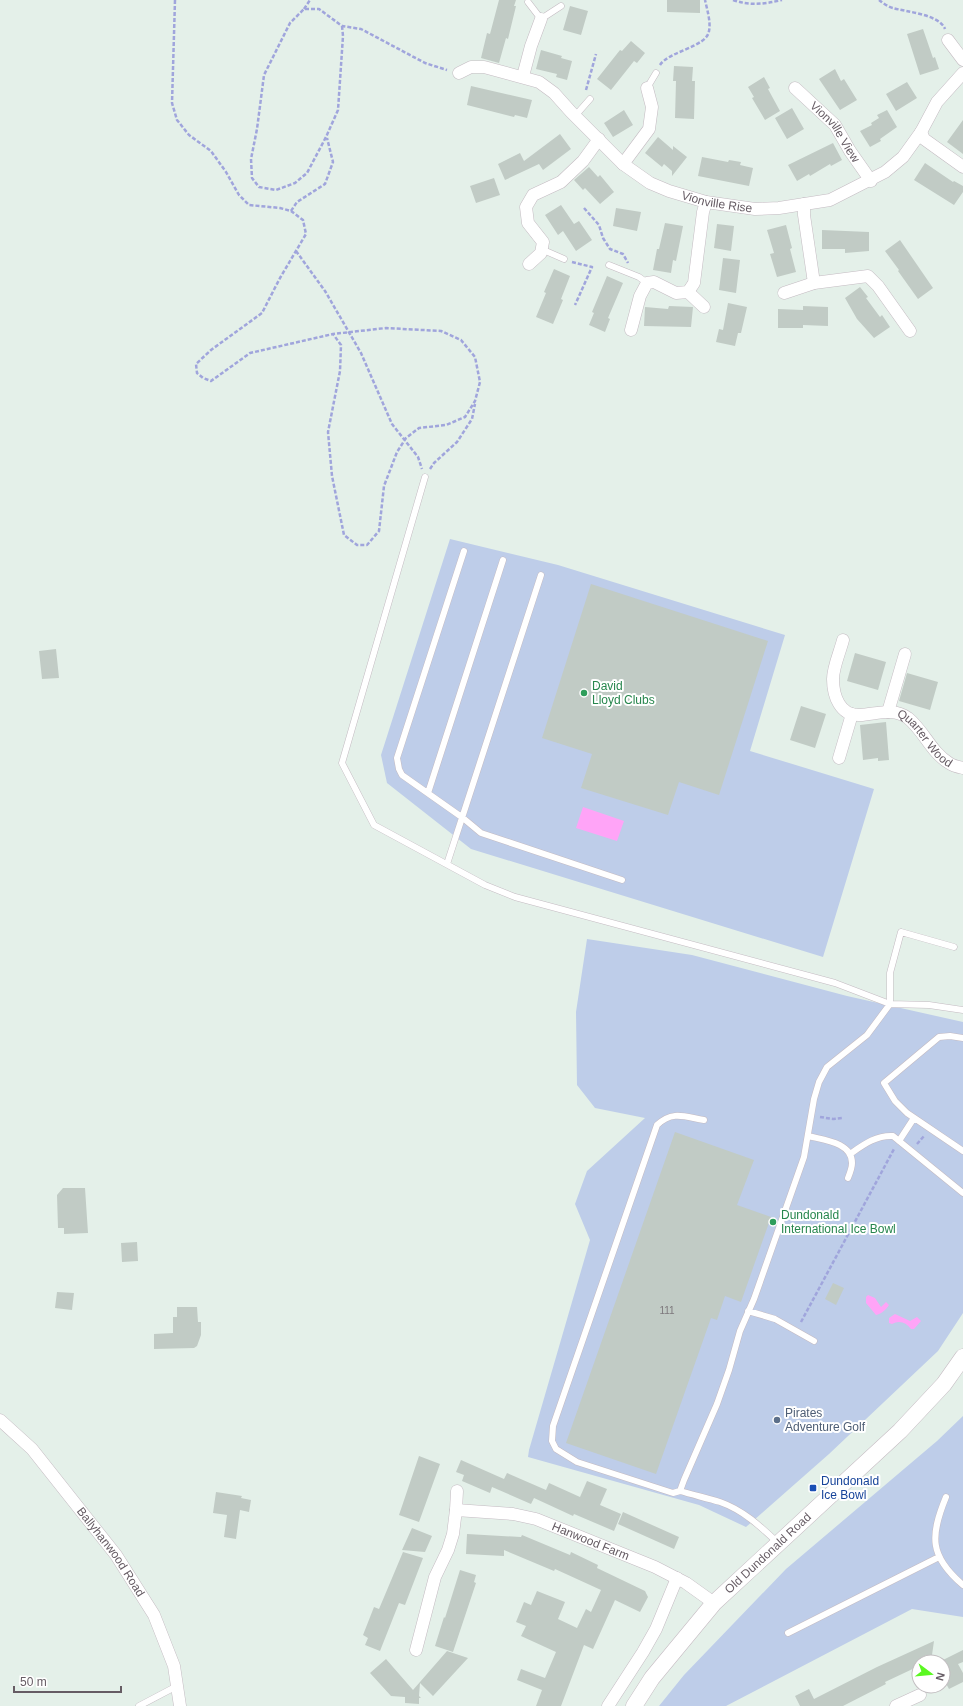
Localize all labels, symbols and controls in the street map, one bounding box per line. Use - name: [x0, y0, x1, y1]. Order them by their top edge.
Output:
- street label: Vionville View: [807, 99, 863, 165]
- street label: Vionville Rise: [680, 188, 753, 216]
- place label: David Lloyd Clubs: [592, 679, 655, 707]
- marker: David Lloyd Clubs: [579, 688, 589, 698]
- street label: Quarter Wood: [895, 706, 955, 770]
- place label: Dundonald International Ice Bowl: [781, 1208, 896, 1236]
- marker: Dundonald International Ice Bowl: [768, 1217, 778, 1227]
- house number: 111: [659, 1305, 675, 1316]
- place label: Pirates Adventure Golf: [785, 1406, 866, 1434]
- marker: Pirates Adventure Golf: [772, 1415, 782, 1425]
- place label: Dundonald Ice Bowl: [821, 1474, 879, 1502]
- marker: Dundonald Ice Bowl: [808, 1483, 818, 1493]
- street label: Ballyhanwood Road: [74, 1504, 148, 1599]
- street label: Old Dundonald Road: [722, 1510, 814, 1596]
- street label: Hanwood Farm: [550, 1519, 631, 1563]
- north arrow: [911, 1654, 951, 1694]
- scale bar: [14, 1668, 121, 1694]
- text: N: [934, 1671, 947, 1682]
- text: 50 m: [20, 1675, 47, 1689]

